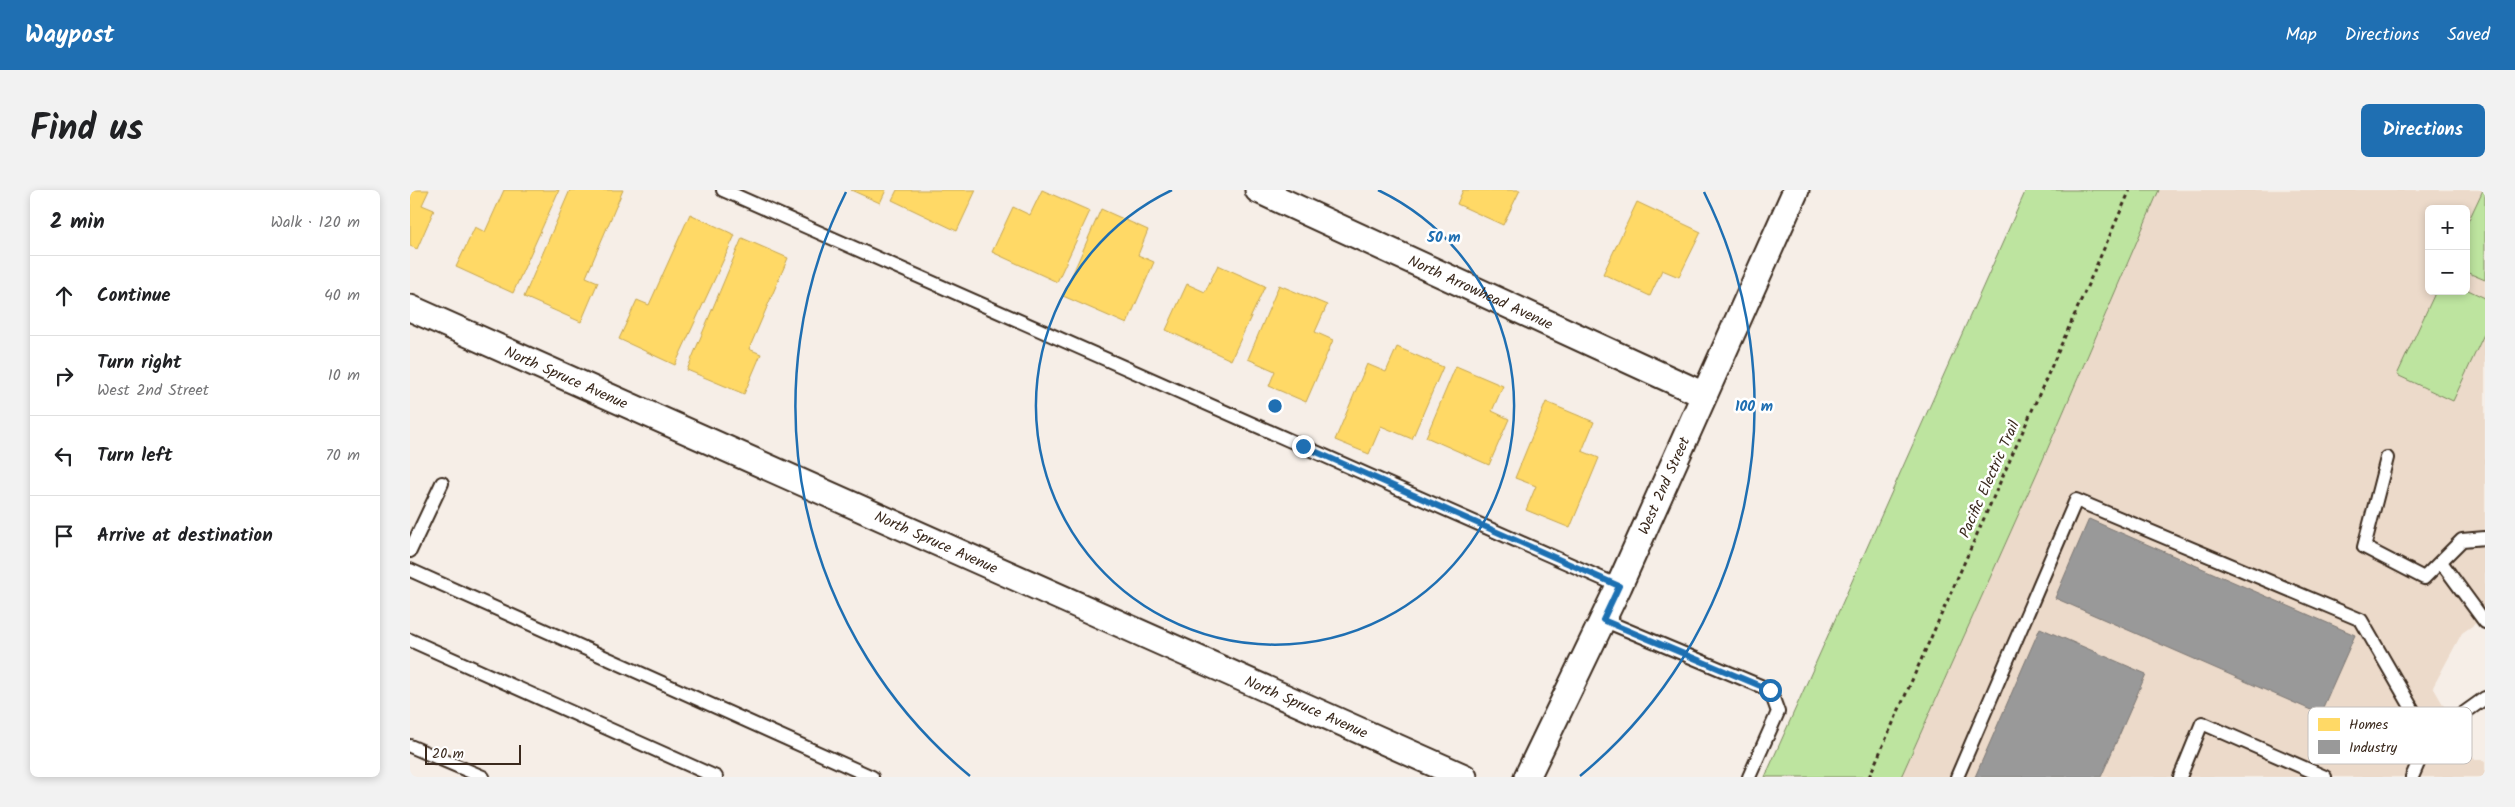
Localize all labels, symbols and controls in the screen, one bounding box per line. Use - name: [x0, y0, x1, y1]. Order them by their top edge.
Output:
- text: Waypost: [25, 16, 114, 55]
- text: Map: [2285, 21, 2317, 50]
- text: Directions: [2345, 21, 2419, 50]
- text: Saved: [2447, 21, 2490, 50]
- text: Find us: [30, 102, 143, 158]
- button: Directions: [2361, 104, 2485, 157]
- map controls: [2425, 205, 2470, 295]
- button: +: [2425, 205, 2470, 250]
- text: 2 min: [50, 206, 105, 239]
- text: Walk · 120 m: [270, 210, 360, 235]
- text: 50 m: [1426, 226, 1461, 250]
- street label: North Arrowhead Avenue: [1404, 249, 1557, 337]
- button: −: [2425, 250, 2470, 295]
- text: Continue: [97, 281, 170, 311]
- icon: ahead: [50, 282, 78, 310]
- text: 40 m: [324, 283, 360, 308]
- street label: North Spruce Avenue: [500, 340, 632, 416]
- text: Turn right: [97, 348, 182, 378]
- icon: right: [50, 362, 78, 390]
- text: 10 m: [328, 363, 360, 388]
- text: West 2nd Street: [97, 378, 209, 403]
- text: 100 m: [1735, 395, 1773, 419]
- centre of rings: [1266, 397, 1284, 415]
- street label: Pacific Electric Trail: [1953, 417, 2027, 542]
- street label: West 2nd Street: [1632, 433, 1697, 539]
- route end: [1292, 435, 1315, 458]
- text: Turn left: [97, 441, 172, 471]
- icon: left: [50, 442, 78, 470]
- text: 70 m: [325, 443, 360, 468]
- street label: North Spruce Avenue: [870, 505, 1002, 581]
- text: Arrive at destination: [97, 521, 273, 551]
- icon: arrive: [50, 522, 78, 550]
- street label: North Spruce Avenue: [1240, 670, 1372, 746]
- route start: [1759, 679, 1782, 702]
- legend: [2308, 707, 2472, 764]
- text: Homes: [2349, 714, 2388, 736]
- text: Industry: [2349, 737, 2398, 759]
- scale bar: [425, 742, 521, 765]
- text: 20 m: [432, 743, 464, 765]

